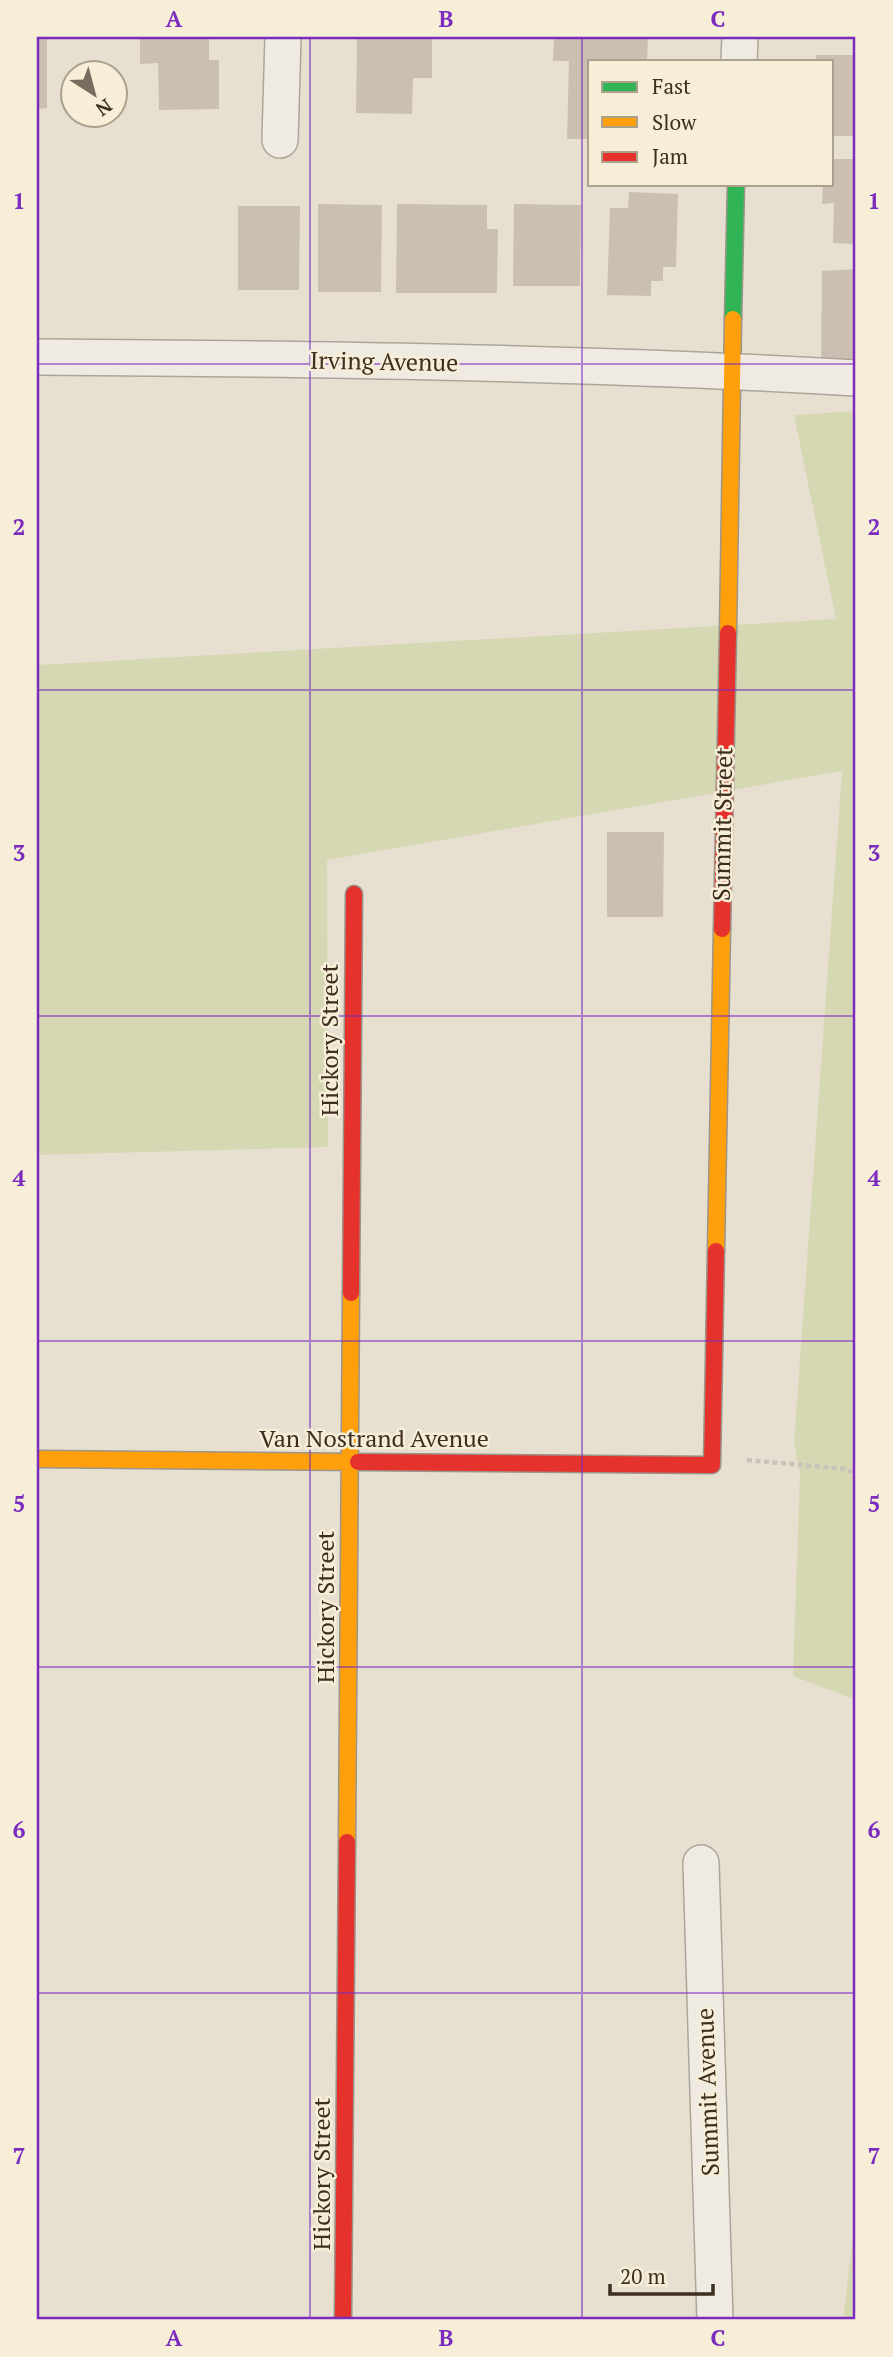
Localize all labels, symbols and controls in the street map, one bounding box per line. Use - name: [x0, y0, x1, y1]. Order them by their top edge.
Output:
- text: A: [166, 3, 183, 34]
- text: B: [439, 3, 454, 34]
- text: C: [711, 3, 726, 34]
- north arrow: [60, 60, 130, 130]
- legend: [588, 60, 834, 186]
- text: Fast: [652, 72, 691, 100]
- text: N: [91, 94, 117, 123]
- text: Slow: [652, 108, 697, 136]
- text: Jam: [652, 142, 688, 170]
- text: 1: [13, 185, 26, 216]
- text: 1: [868, 185, 881, 216]
- street label: Irving Avenue: [310, 344, 458, 378]
- text: 2: [13, 511, 26, 542]
- text: 2: [868, 511, 881, 542]
- street label: Summit Street: [705, 747, 739, 901]
- text: 3: [13, 837, 26, 868]
- text: 3: [868, 837, 881, 868]
- street label: Hickory Street: [313, 963, 345, 1116]
- text: 4: [13, 1162, 26, 1193]
- text: 4: [868, 1162, 881, 1193]
- street label: Van Nostrand Avenue: [259, 1422, 489, 1454]
- text: 5: [13, 1488, 26, 1519]
- text: 5: [868, 1488, 881, 1519]
- street label: Hickory Street: [309, 1530, 341, 1683]
- text: 6: [13, 1814, 26, 1845]
- text: 6: [868, 1814, 881, 1845]
- street label: Summit Avenue: [688, 2007, 726, 2177]
- street label: Hickory Street: [305, 2097, 337, 2250]
- text: 7: [13, 2140, 26, 2171]
- text: 7: [868, 2140, 881, 2171]
- scale bar: [610, 2252, 713, 2296]
- text: 20 m: [620, 2262, 666, 2290]
- text: A: [166, 2322, 183, 2353]
- text: B: [439, 2322, 454, 2353]
- text: C: [711, 2322, 726, 2353]

